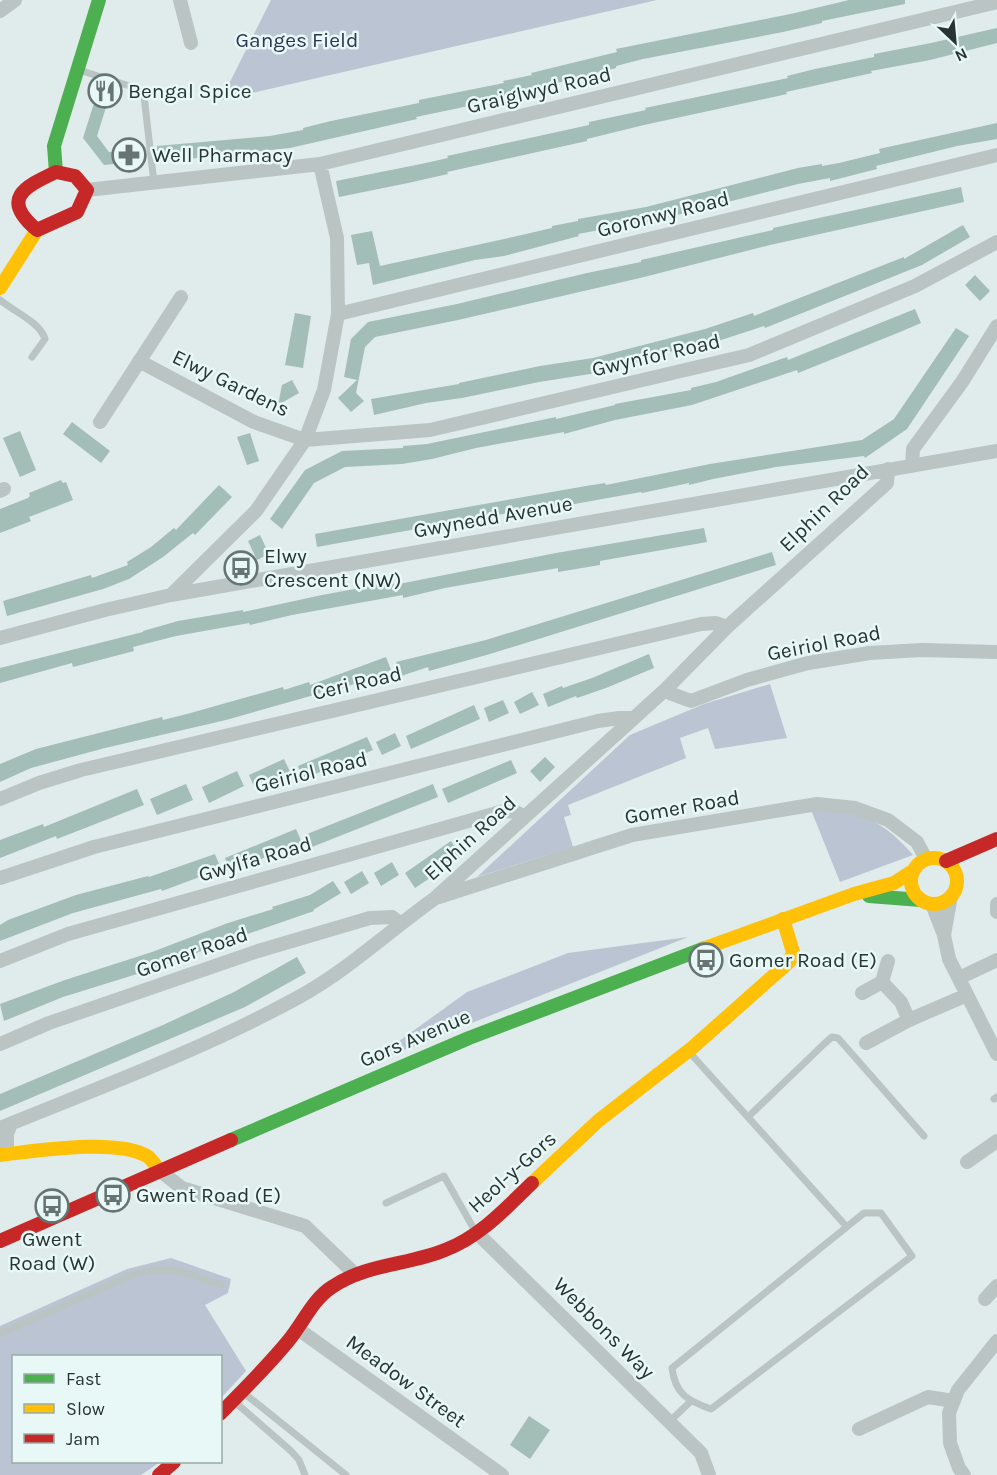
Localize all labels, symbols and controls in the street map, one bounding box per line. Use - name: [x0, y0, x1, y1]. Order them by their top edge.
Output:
- north arrow: [925, 12, 985, 72]
- park label: Ganges Field: [236, 28, 358, 52]
- text: N: [952, 44, 971, 66]
- street label: Graiglwyd Road: [464, 62, 614, 118]
- restaurant icon: Bengal Spice: [87, 73, 123, 109]
- place label: Bengal Spice: [128, 79, 252, 103]
- pharmacy icon: Well Pharmacy: [111, 137, 147, 173]
- place label: Well Pharmacy: [152, 143, 293, 167]
- street label: Goronwy Road: [595, 186, 731, 242]
- street label: Gwynfor Road: [590, 329, 722, 381]
- street label: Elwy Gardens: [169, 344, 293, 422]
- street label: Elphin Road: [774, 459, 874, 557]
- street label: Gwynedd Avenue: [412, 491, 574, 543]
- place label: Elwy Crescent (NW): [264, 544, 402, 592]
- bus stop icon: Elwy Crescent (NW): [223, 550, 259, 586]
- street label: Geiriol Road: [765, 620, 883, 666]
- street label: Ceri Road: [310, 661, 404, 705]
- street label: Geiriol Road: [252, 746, 370, 798]
- street label: Gomer Road: [623, 785, 741, 829]
- street label: Elphin Road: [419, 791, 521, 885]
- street label: Gwylfa Road: [196, 831, 314, 887]
- street label: Gomer Road: [133, 922, 251, 982]
- bus stop icon: Gomer Road (E): [688, 942, 724, 978]
- place label: Gomer Road (E): [729, 948, 877, 972]
- street label: Gors Avenue: [356, 1004, 474, 1072]
- street label: Heol-y-Gors: [463, 1126, 561, 1218]
- bus stop icon: Gwent Road (E): [95, 1177, 131, 1213]
- place label: Gwent Road (E): [136, 1183, 281, 1207]
- bus stop icon: Gwent Road (W): [34, 1188, 70, 1224]
- place label: Gwent Road (W): [8, 1227, 96, 1275]
- street label: Webbons Way: [548, 1272, 660, 1384]
- street label: Meadow Street: [342, 1330, 471, 1432]
- legend: [12, 1355, 222, 1463]
- text: Fast: [66, 1368, 101, 1390]
- text: Slow: [66, 1398, 105, 1420]
- text: Jam: [66, 1428, 100, 1450]

